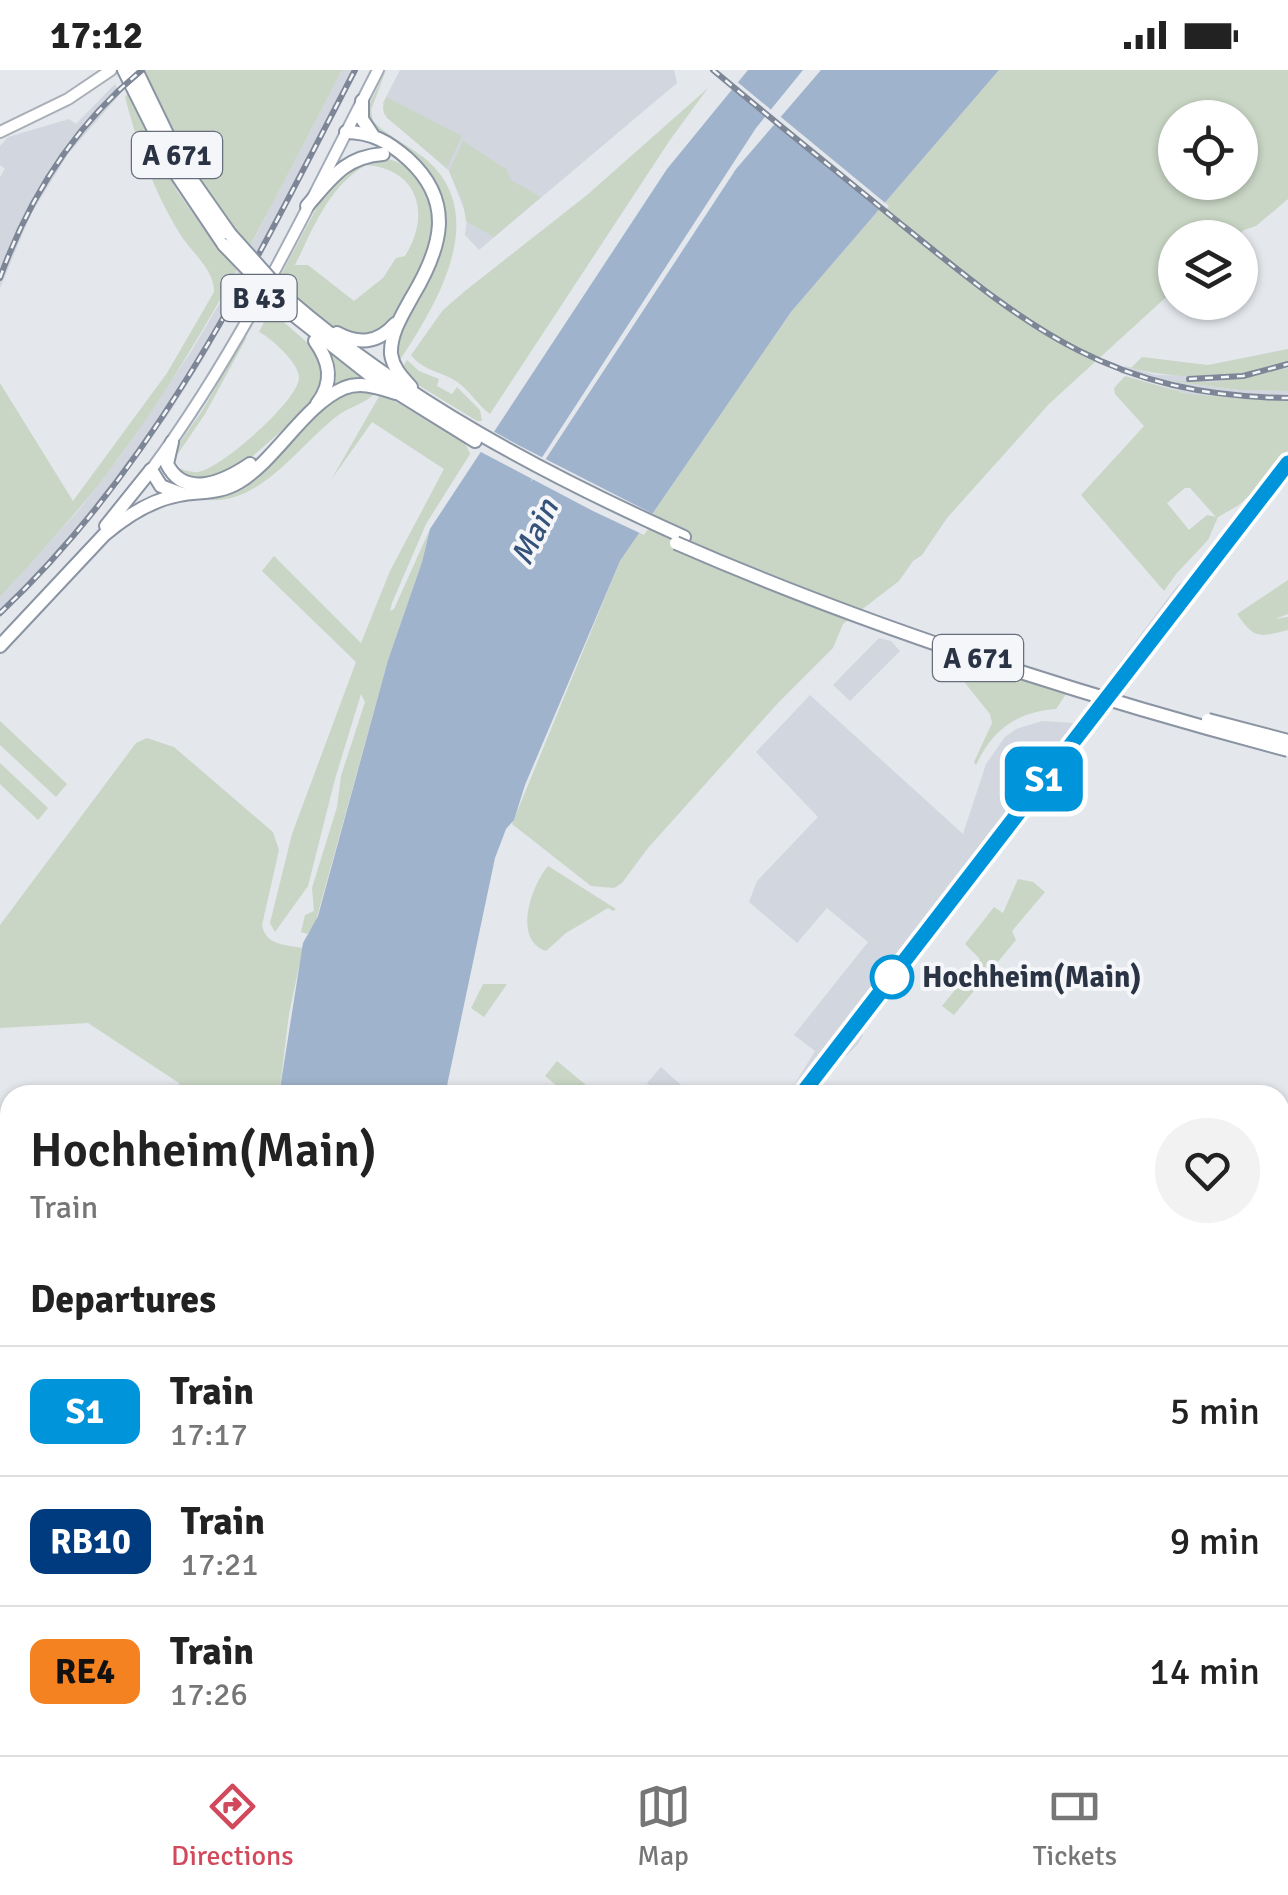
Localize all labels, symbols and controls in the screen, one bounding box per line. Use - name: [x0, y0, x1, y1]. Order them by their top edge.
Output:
- text: 17:12: [50, 12, 143, 59]
- map controls: [1158, 100, 1258, 320]
- button: locate: [1158, 100, 1258, 200]
- road number: A 671: [132, 132, 222, 178]
- button: layers: [1158, 220, 1258, 320]
- road number: B 43: [222, 275, 296, 321]
- water label: Main: [502, 492, 568, 571]
- road number: A 671: [933, 635, 1023, 681]
- line badge: S1: [999, 746, 1089, 812]
- text: S1: [1025, 758, 1063, 801]
- marker: Hochheim(Main): [871, 956, 913, 998]
- place label: Hochheim(Main): [922, 959, 1142, 996]
- button: heart: [1155, 1118, 1260, 1223]
- text: Hochheim(Main): [30, 1121, 377, 1180]
- text: Train: [30, 1188, 98, 1227]
- text: Departures: [30, 1276, 216, 1323]
- text: Train: [170, 1368, 254, 1415]
- text: 5 min: [1170, 1388, 1260, 1435]
- text: S1: [66, 1390, 104, 1433]
- text: 17:17: [170, 1415, 248, 1454]
- text: Train: [181, 1498, 265, 1545]
- text: 9 min: [1170, 1518, 1260, 1565]
- text: RB10: [50, 1520, 131, 1563]
- text: 17:21: [181, 1545, 259, 1584]
- text: Train: [170, 1628, 254, 1675]
- text: 14 min: [1149, 1648, 1260, 1695]
- text: RE4: [55, 1650, 115, 1693]
- text: 17:26: [170, 1675, 248, 1714]
- tab: Directions: [171, 1779, 293, 1873]
- tab: Map: [636, 1779, 691, 1873]
- tab: Tickets: [1033, 1779, 1117, 1873]

